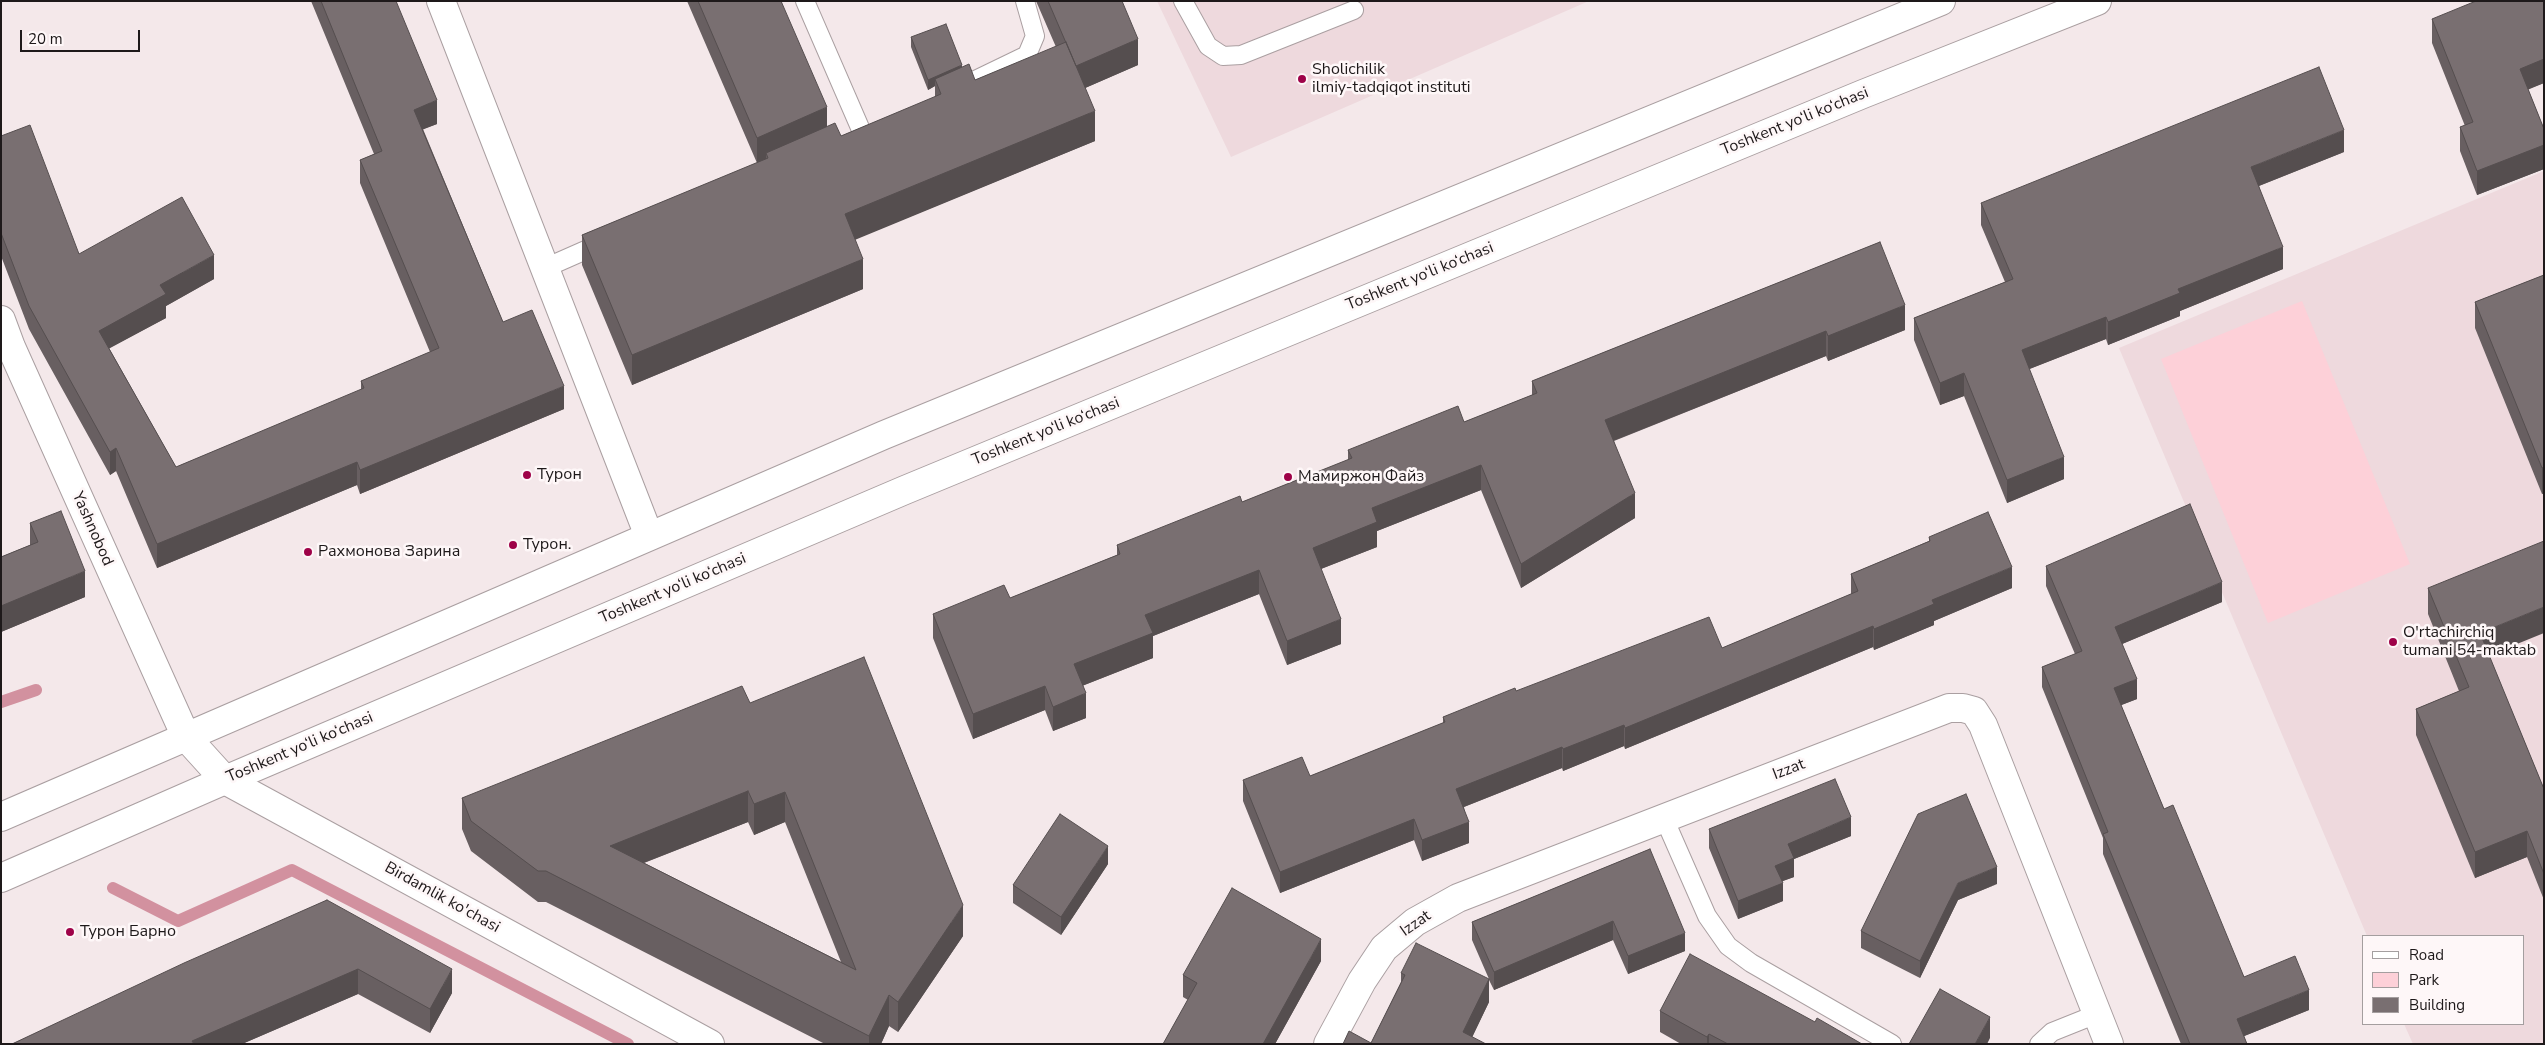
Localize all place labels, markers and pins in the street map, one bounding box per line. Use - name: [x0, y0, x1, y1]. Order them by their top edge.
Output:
- place label: Sholichilik ilmiy-tadqiqot instituti: [1312, 60, 1470, 98]
- marker: Sholichilik ilmiy-tadqiqot instituti: [1296, 73, 1308, 85]
- place label: Турон: [537, 465, 582, 485]
- place label: Мамиржон Файз: [1298, 467, 1424, 487]
- marker: Турон: [521, 469, 533, 481]
- marker: Мамиржон Файз: [1282, 471, 1294, 483]
- place label: Турон.: [523, 535, 571, 555]
- marker: Турон.: [507, 539, 519, 551]
- place label: Рахмонова Зарина: [318, 542, 460, 562]
- marker: Рахмонова Зарина: [302, 546, 314, 558]
- place label: O'rtachirchiq tumani 54-maktab: [2403, 623, 2536, 661]
- marker: O'rtachirchiq tumani 54-maktab: [2387, 636, 2399, 648]
- place label: Турон Барно: [80, 922, 176, 942]
- marker: Турон Барно: [64, 926, 76, 938]

